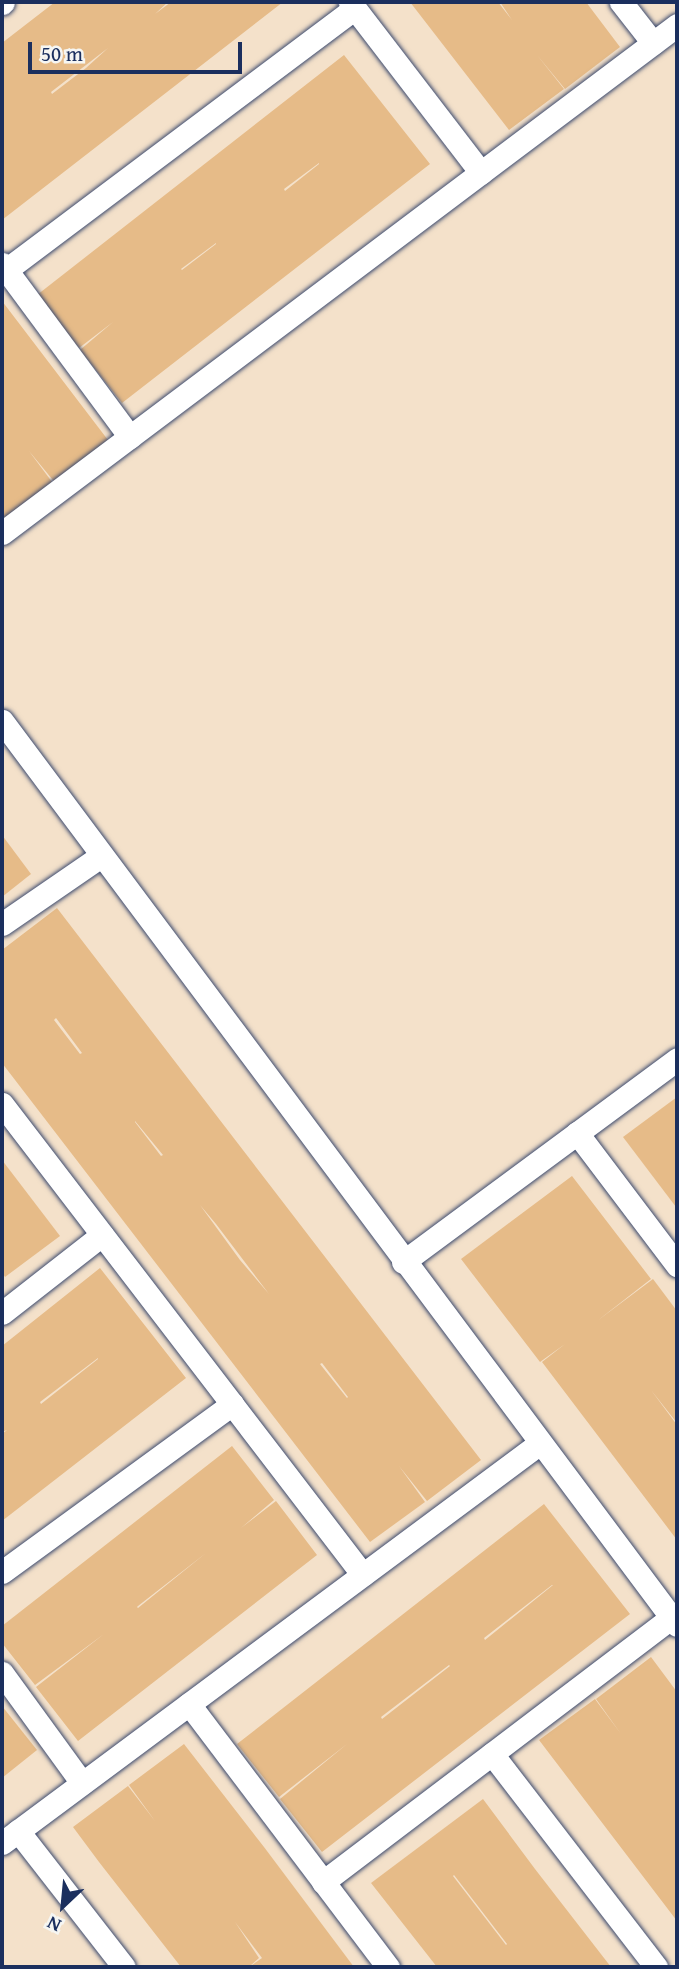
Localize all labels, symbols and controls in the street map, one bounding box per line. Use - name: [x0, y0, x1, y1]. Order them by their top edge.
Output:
- scale bar: [32, 28, 245, 72]
- text: 50 m: [41, 38, 83, 69]
- north arrow: [28, 1871, 98, 1941]
- text: N: [42, 1910, 66, 1940]

